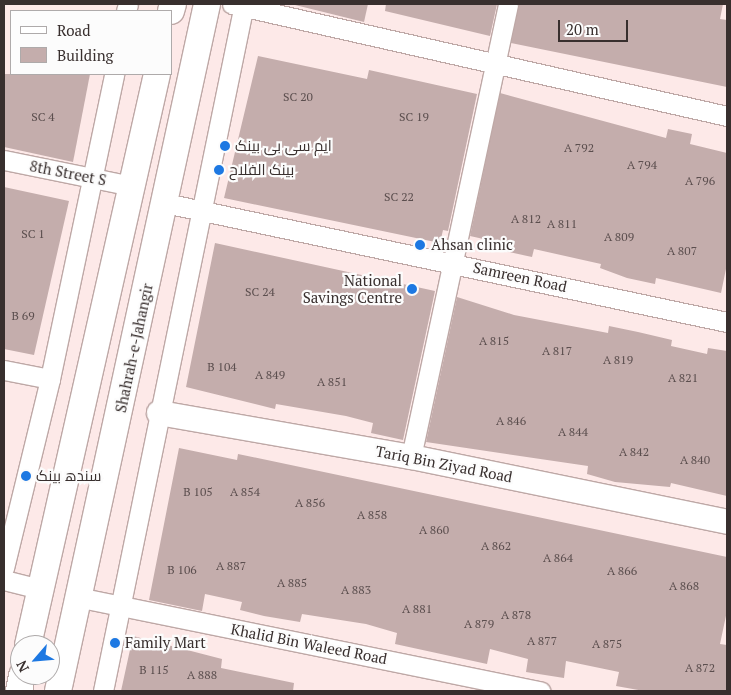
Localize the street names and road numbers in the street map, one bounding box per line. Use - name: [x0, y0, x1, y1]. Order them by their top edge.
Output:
- street label: 8th Street S: [28, 157, 108, 189]
- street label: Samreen Road: [471, 258, 569, 296]
- street label: Shahrah-e-Jahangir: [111, 282, 157, 414]
- street label: Tariq Bin Ziyad Road: [374, 442, 514, 486]
- street label: Khalid Bin Waleed Road: [229, 620, 389, 668]

